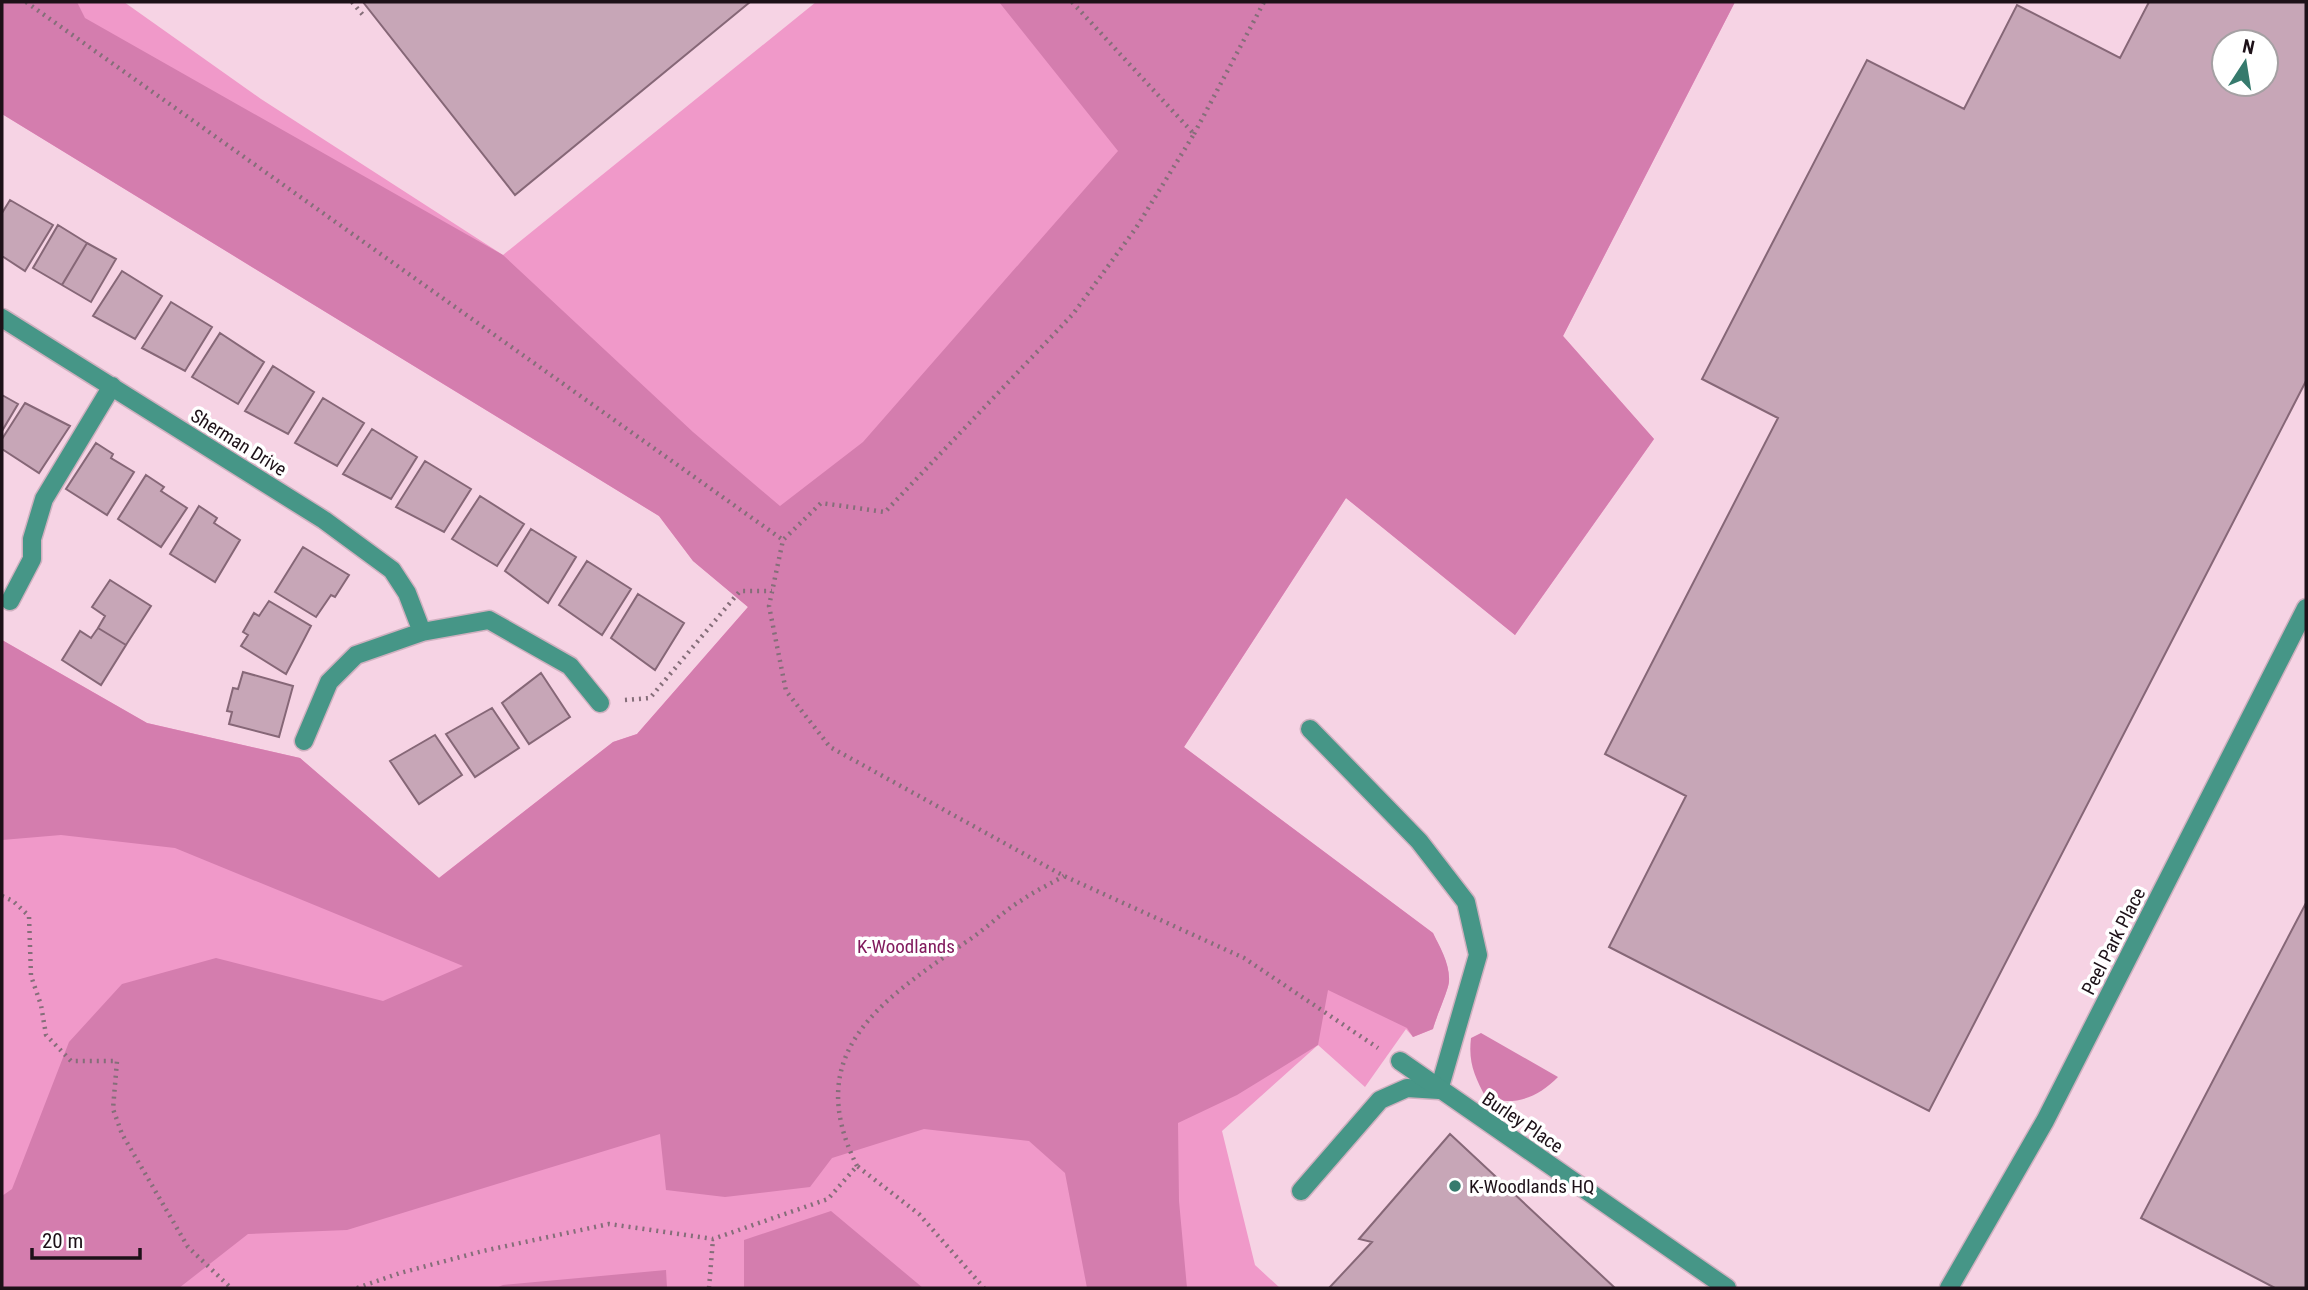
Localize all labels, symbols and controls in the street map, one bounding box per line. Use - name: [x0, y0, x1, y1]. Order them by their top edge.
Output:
- north arrow: [2210, 28, 2280, 98]
- text: N: [2240, 34, 2257, 59]
- street label: Sherman Drive: [187, 404, 291, 481]
- street label: Peel Park Place: [2077, 884, 2150, 999]
- park label: K-Woodlands: [857, 935, 955, 958]
- street label: Burley Place: [1478, 1087, 1568, 1158]
- place label: K-Woodlands HQ: [1469, 1175, 1595, 1198]
- marker: K-Woodlands HQ: [1447, 1178, 1463, 1194]
- scale bar: [32, 1216, 140, 1260]
- text: 20 m: [42, 1229, 83, 1253]

